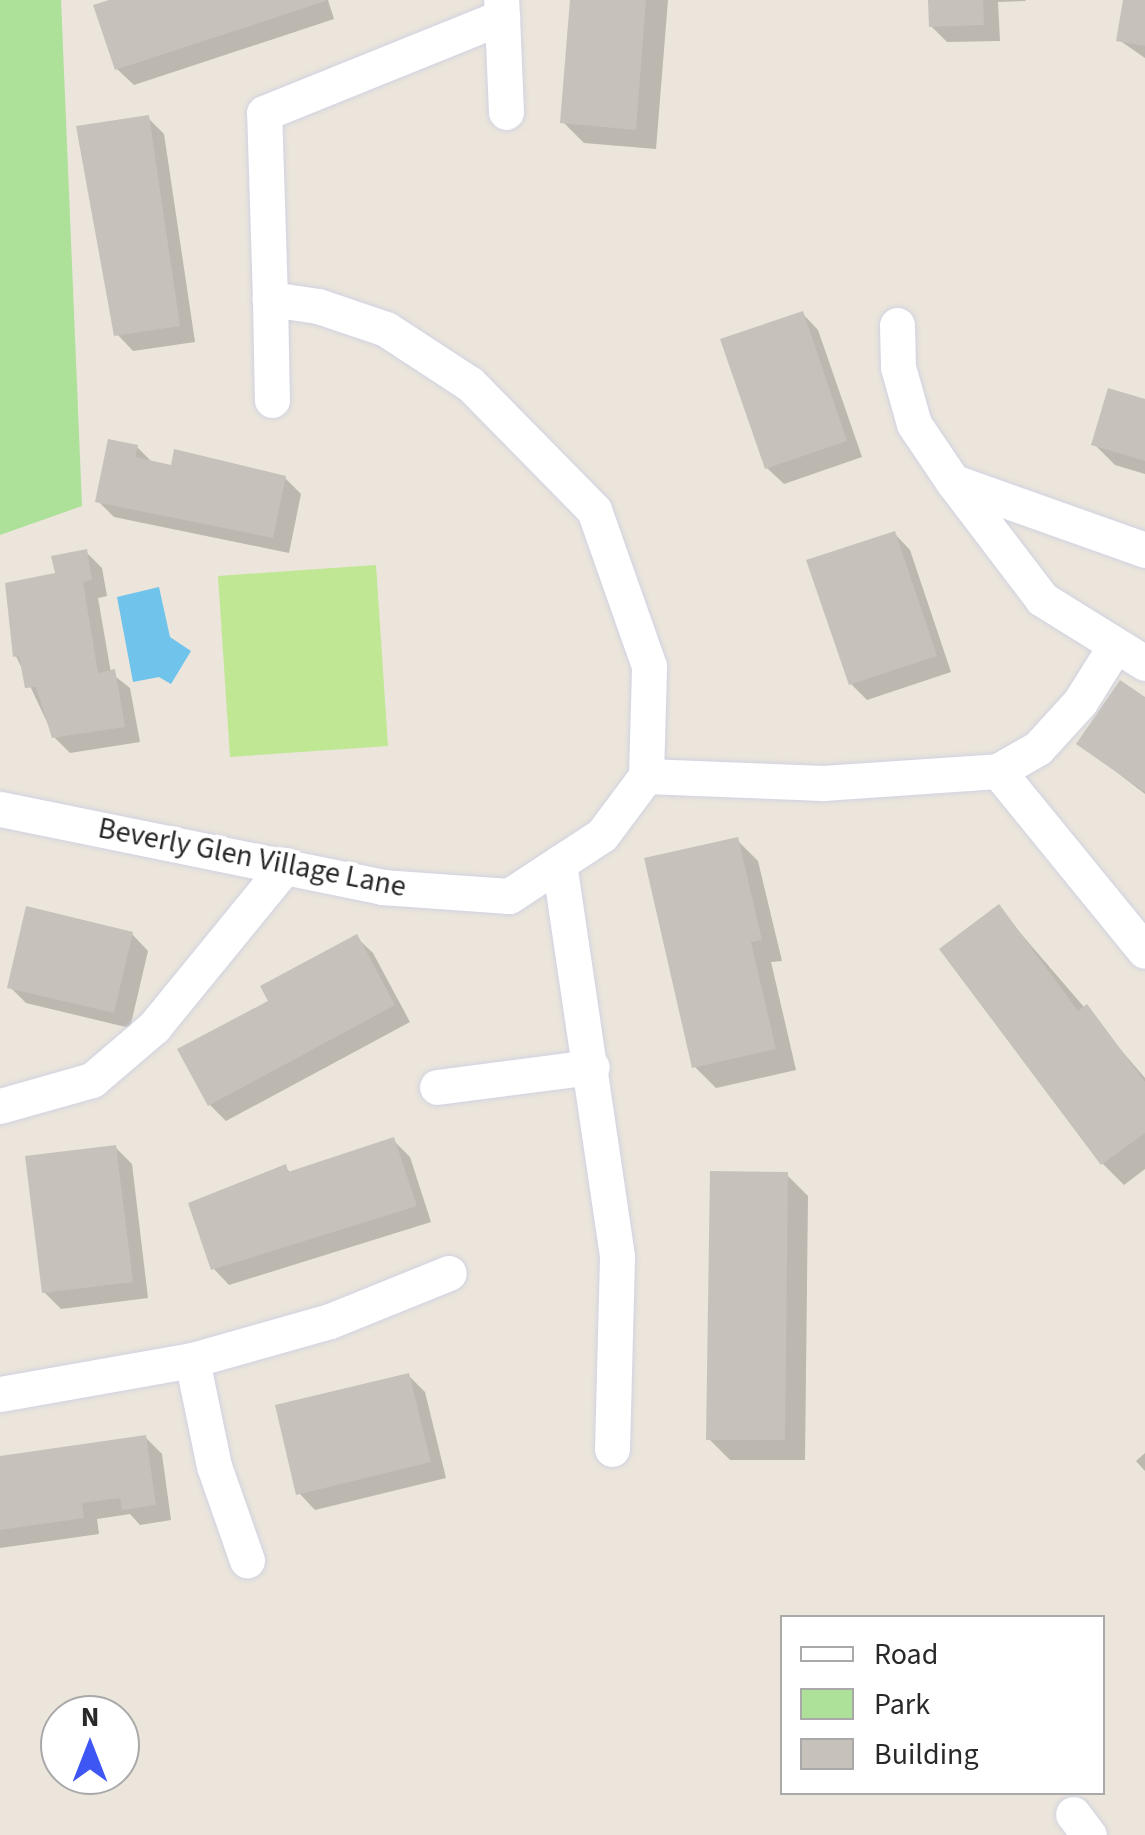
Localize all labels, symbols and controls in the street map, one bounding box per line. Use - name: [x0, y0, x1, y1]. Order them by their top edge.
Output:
- street label: Beverly Glen Village Lane: [95, 810, 409, 906]
- legend: [780, 1615, 1105, 1795]
- text: Road: [874, 1633, 938, 1676]
- text: Park: [874, 1683, 930, 1726]
- north arrow: [40, 1695, 140, 1795]
- text: N: [81, 1697, 99, 1737]
- text: Building: [874, 1733, 979, 1776]

